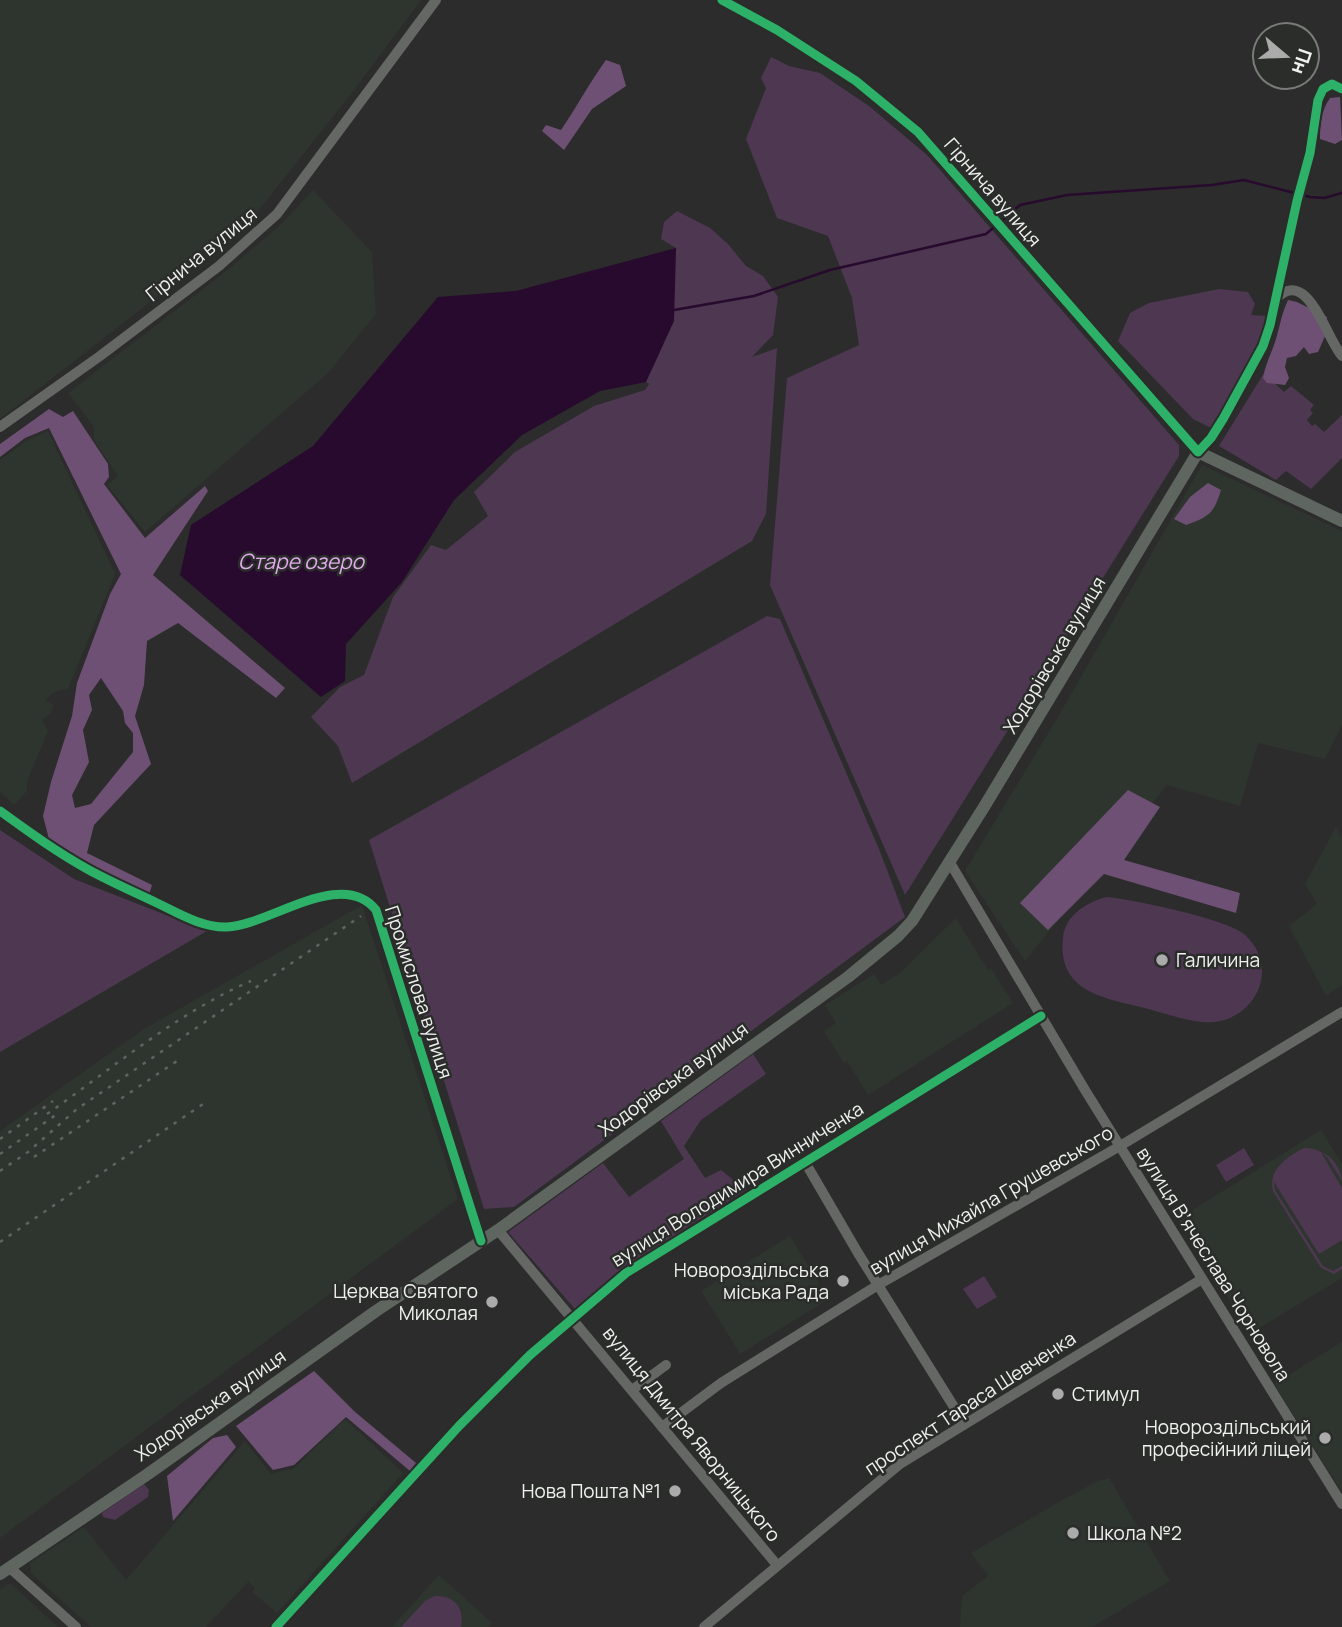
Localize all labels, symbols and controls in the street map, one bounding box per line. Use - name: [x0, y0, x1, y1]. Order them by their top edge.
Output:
- north arrow: [1251, 21, 1321, 91]
- text: Пн: [1286, 45, 1319, 78]
- street label: Гірнича вулиця: [938, 132, 1048, 252]
- street label: Гірнича вулиця: [140, 201, 262, 307]
- water label: Старе озеро: [238, 547, 365, 575]
- street label: Ходорівська вулиця: [997, 572, 1111, 738]
- street label: Промислова вулиця: [379, 902, 459, 1082]
- place label: Галичина: [1176, 947, 1260, 973]
- marker: Галичина: [1154, 952, 1170, 968]
- street label: Ходорівська вулиця: [593, 1016, 753, 1142]
- street label: вулиця Володимира Винниченка: [606, 1095, 868, 1273]
- street label: вулиця Михайла Грушевського: [864, 1119, 1118, 1281]
- street label: вулиця Вʼячеслава Чорновола: [1131, 1142, 1297, 1386]
- place label: Новороздільська міська Рада: [674, 1257, 829, 1305]
- marker: Новороздільська міська Рада: [835, 1273, 851, 1289]
- place label: Церква Святого Миколая: [333, 1278, 478, 1326]
- marker: Церква Святого Миколая: [484, 1294, 500, 1310]
- street label: вулиця Дмитра Яворницького: [597, 1321, 787, 1547]
- street label: проспект Тараса Шевченка: [859, 1325, 1081, 1481]
- street label: Ходорівська вулиця: [129, 1343, 291, 1467]
- place label: Стимул: [1072, 1381, 1140, 1407]
- marker: Стимул: [1050, 1386, 1066, 1402]
- place label: Новороздільський професійний ліцей: [1142, 1414, 1311, 1462]
- marker: Новороздільський професійний ліцей: [1317, 1430, 1333, 1446]
- place label: Нова Пошта №1: [521, 1478, 661, 1504]
- marker: Нова Пошта №1: [667, 1483, 683, 1499]
- place label: Школа №2: [1087, 1520, 1182, 1546]
- marker: Школа №2: [1065, 1525, 1081, 1541]

